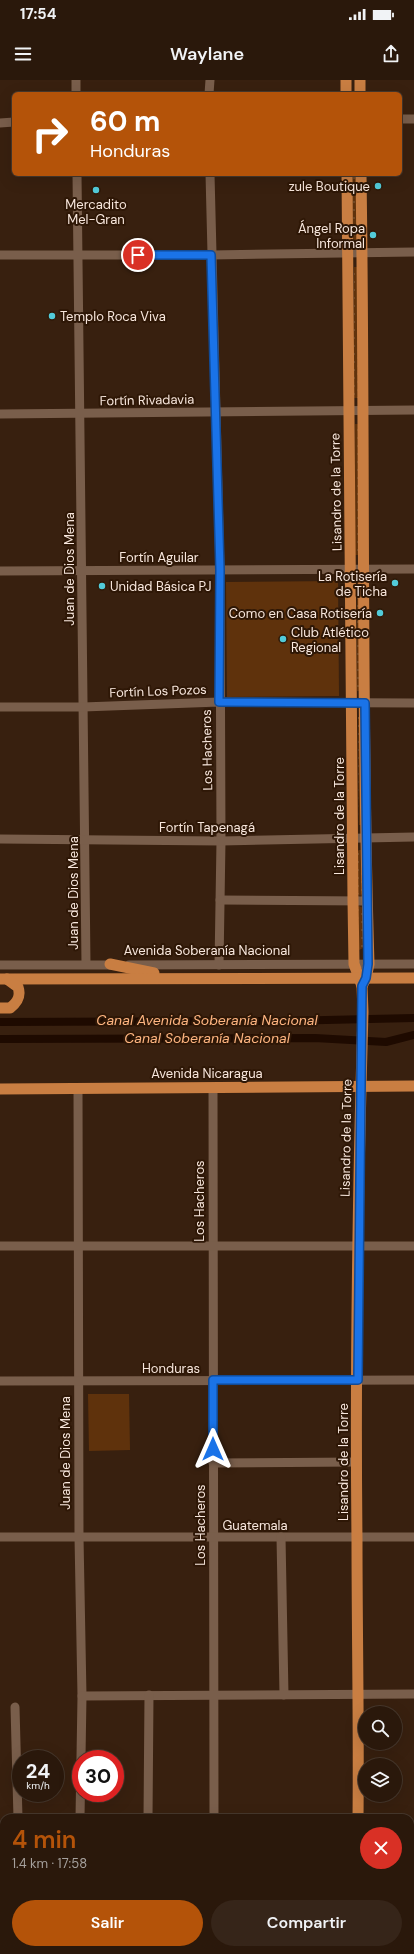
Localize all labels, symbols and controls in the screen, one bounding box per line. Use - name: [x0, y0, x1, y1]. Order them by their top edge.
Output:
- text: 17:54: [20, 4, 56, 24]
- text: Waylane: [170, 42, 244, 66]
- icon: menu: [12, 43, 34, 65]
- icon: share: [380, 43, 402, 65]
- text: 60 m: [90, 103, 160, 140]
- icon: right: [24, 108, 76, 160]
- text: Honduras: [90, 139, 170, 163]
- place label: zule Boutique: [289, 178, 370, 195]
- marker: zule Boutique: [373, 181, 383, 191]
- marker: Mercadito Mel-Gran: [91, 185, 101, 195]
- place label: Mercadito Mel-Gran: [65, 196, 127, 228]
- place label: Ángel Ropa Informal: [298, 219, 365, 252]
- marker: Ángel Ropa Informal: [368, 230, 378, 240]
- pin: [121, 238, 155, 272]
- icon: arrive: [127, 244, 149, 266]
- place label: Templo Roca Viva: [60, 308, 166, 325]
- marker: Templo Roca Viva: [47, 311, 57, 321]
- street label: Fortín Rivadavia: [100, 391, 194, 409]
- street label: Lisandro de la Torre: [326, 433, 346, 551]
- street label: Juan de Dios Mena: [61, 512, 78, 626]
- street label: Fortín Aguilar: [119, 549, 199, 566]
- place label: La Rotisería de Ticha: [318, 568, 387, 600]
- place label: Unidad Básica PJ: [110, 578, 212, 595]
- marker: La Rotisería de Ticha: [390, 578, 400, 588]
- marker: Unidad Básica PJ: [97, 581, 107, 591]
- place label: Como en Casa Rotisería: [229, 605, 372, 622]
- marker: Como en Casa Rotisería: [375, 608, 385, 618]
- place label: Club Atlético Regional: [291, 624, 369, 656]
- marker: Club Atlético Regional: [278, 634, 288, 644]
- street label: Fortín Los Pozos: [109, 681, 207, 701]
- street label: Los Hacheros: [198, 709, 216, 791]
- street label: Lisandro de la Torre: [331, 757, 348, 875]
- street label: Fortín Tapenagá: [159, 819, 255, 836]
- street label: Juan de Dios Mena: [65, 836, 82, 950]
- street label: Avenida Soberanía Nacional: [124, 942, 290, 959]
- water label: Canal Avenida Soberanía Nacional: [96, 1011, 319, 1029]
- water label: Canal Soberanía Nacional: [124, 1029, 291, 1047]
- street label: Avenida Nicaragua: [151, 1065, 263, 1082]
- street label: Lisandro de la Torre: [336, 1079, 356, 1197]
- street label: Los Hacheros: [191, 1160, 208, 1242]
- street label: Honduras: [142, 1360, 200, 1377]
- street label: Juan de Dios Mena: [57, 1396, 74, 1510]
- street label: Lisandro de la Torre: [335, 1403, 352, 1521]
- position arrow: [192, 1428, 234, 1470]
- street label: Los Hacheros: [192, 1484, 209, 1566]
- street label: Guatemala: [222, 1517, 288, 1534]
- map controls: [358, 1706, 402, 1802]
- button: search: [358, 1706, 402, 1750]
- speed limit sign: 30: [72, 1750, 124, 1802]
- text: 24: [26, 1758, 50, 1784]
- button: layers: [358, 1758, 402, 1802]
- text: km/h: [26, 1779, 50, 1792]
- text: 4 min: [12, 1824, 76, 1855]
- button: close: [360, 1827, 402, 1869]
- text: 1.4 km · 17:58: [12, 1855, 87, 1872]
- button: Salir: [12, 1900, 203, 1946]
- button: Compartir: [211, 1900, 402, 1946]

